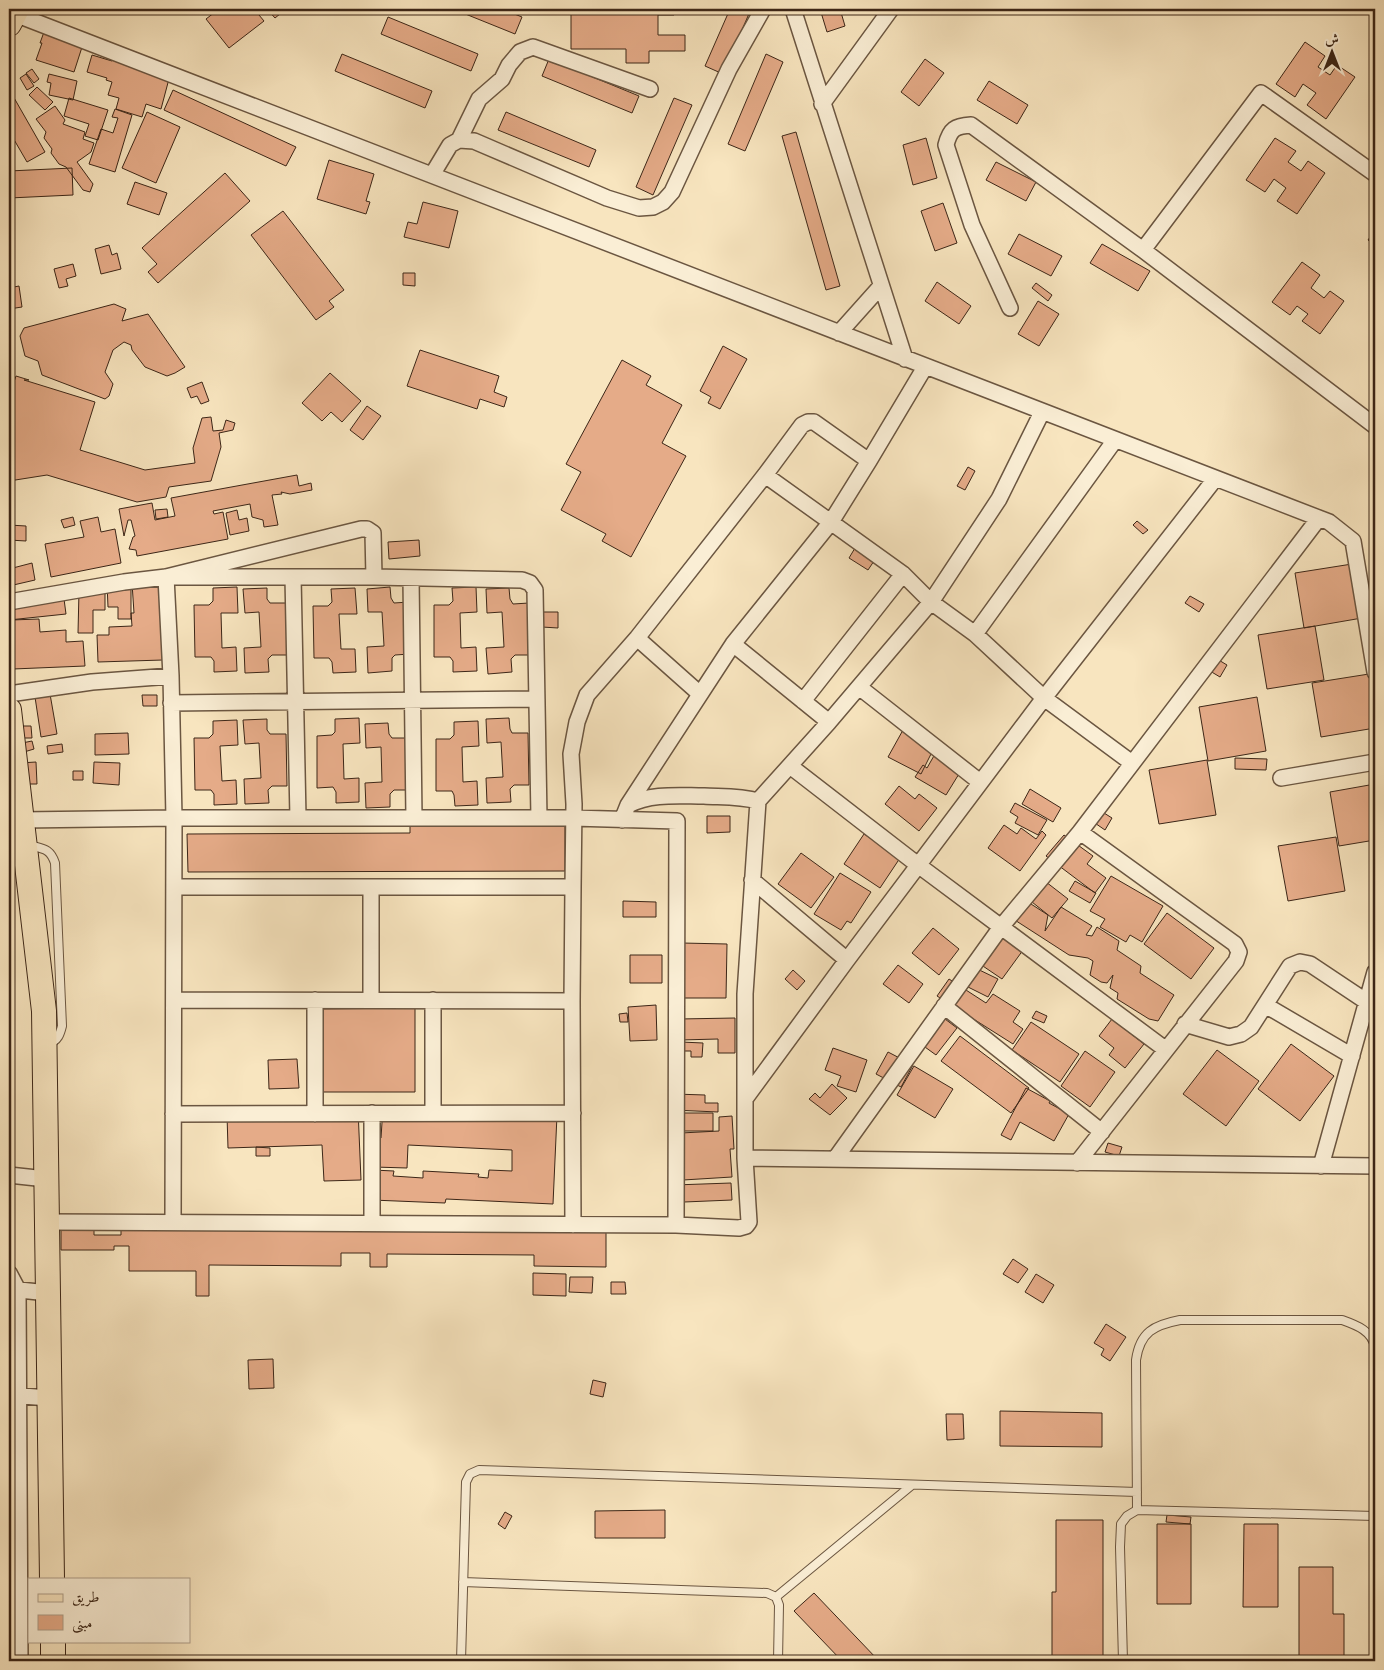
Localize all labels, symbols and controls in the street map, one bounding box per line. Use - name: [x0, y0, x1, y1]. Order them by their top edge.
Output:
- north arrow: [1306, 28, 1356, 78]
- text: ش: [1325, 30, 1339, 48]
- legend: [28, 1578, 190, 1642]
- text: طريق: [72, 1587, 99, 1607]
- text: مبنى: [72, 1613, 92, 1634]

